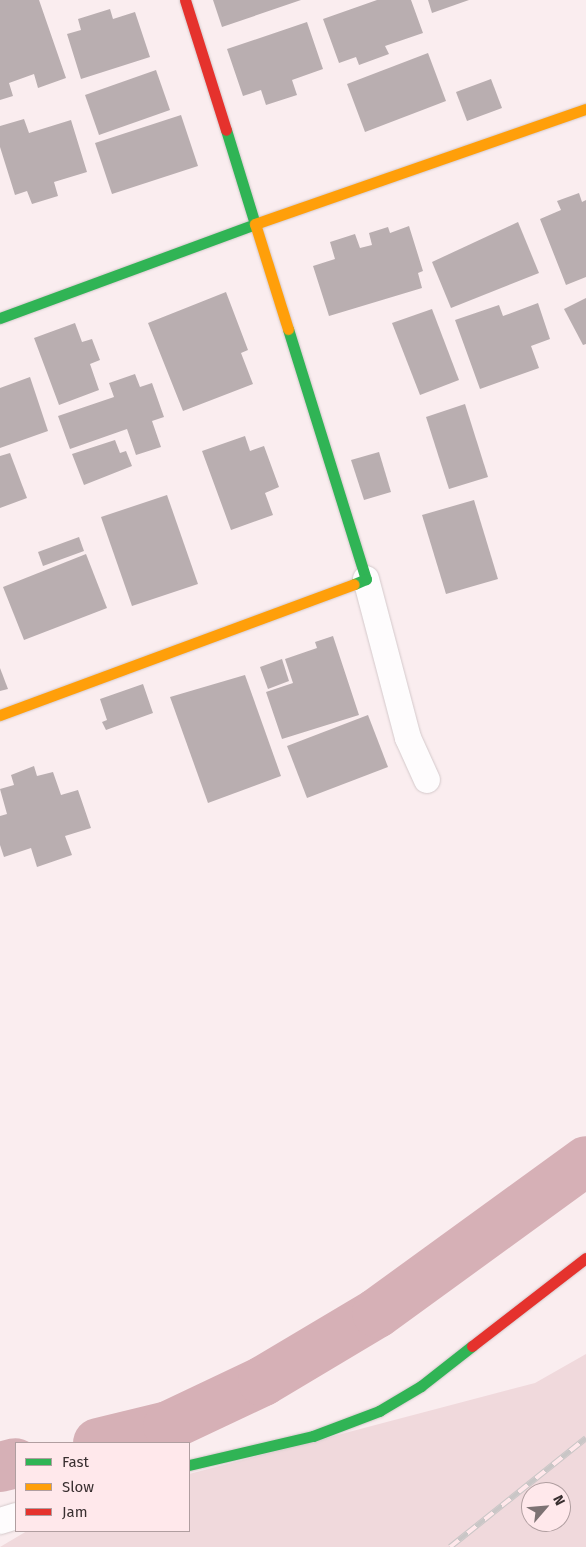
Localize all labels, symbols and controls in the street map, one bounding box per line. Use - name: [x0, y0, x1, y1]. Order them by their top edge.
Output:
- legend: [15, 1442, 190, 1532]
- text: Fast: [62, 1453, 89, 1471]
- text: Slow: [62, 1478, 94, 1496]
- north arrow: [521, 1482, 571, 1532]
- text: N: [549, 1492, 569, 1508]
- text: Jam: [62, 1503, 88, 1521]

